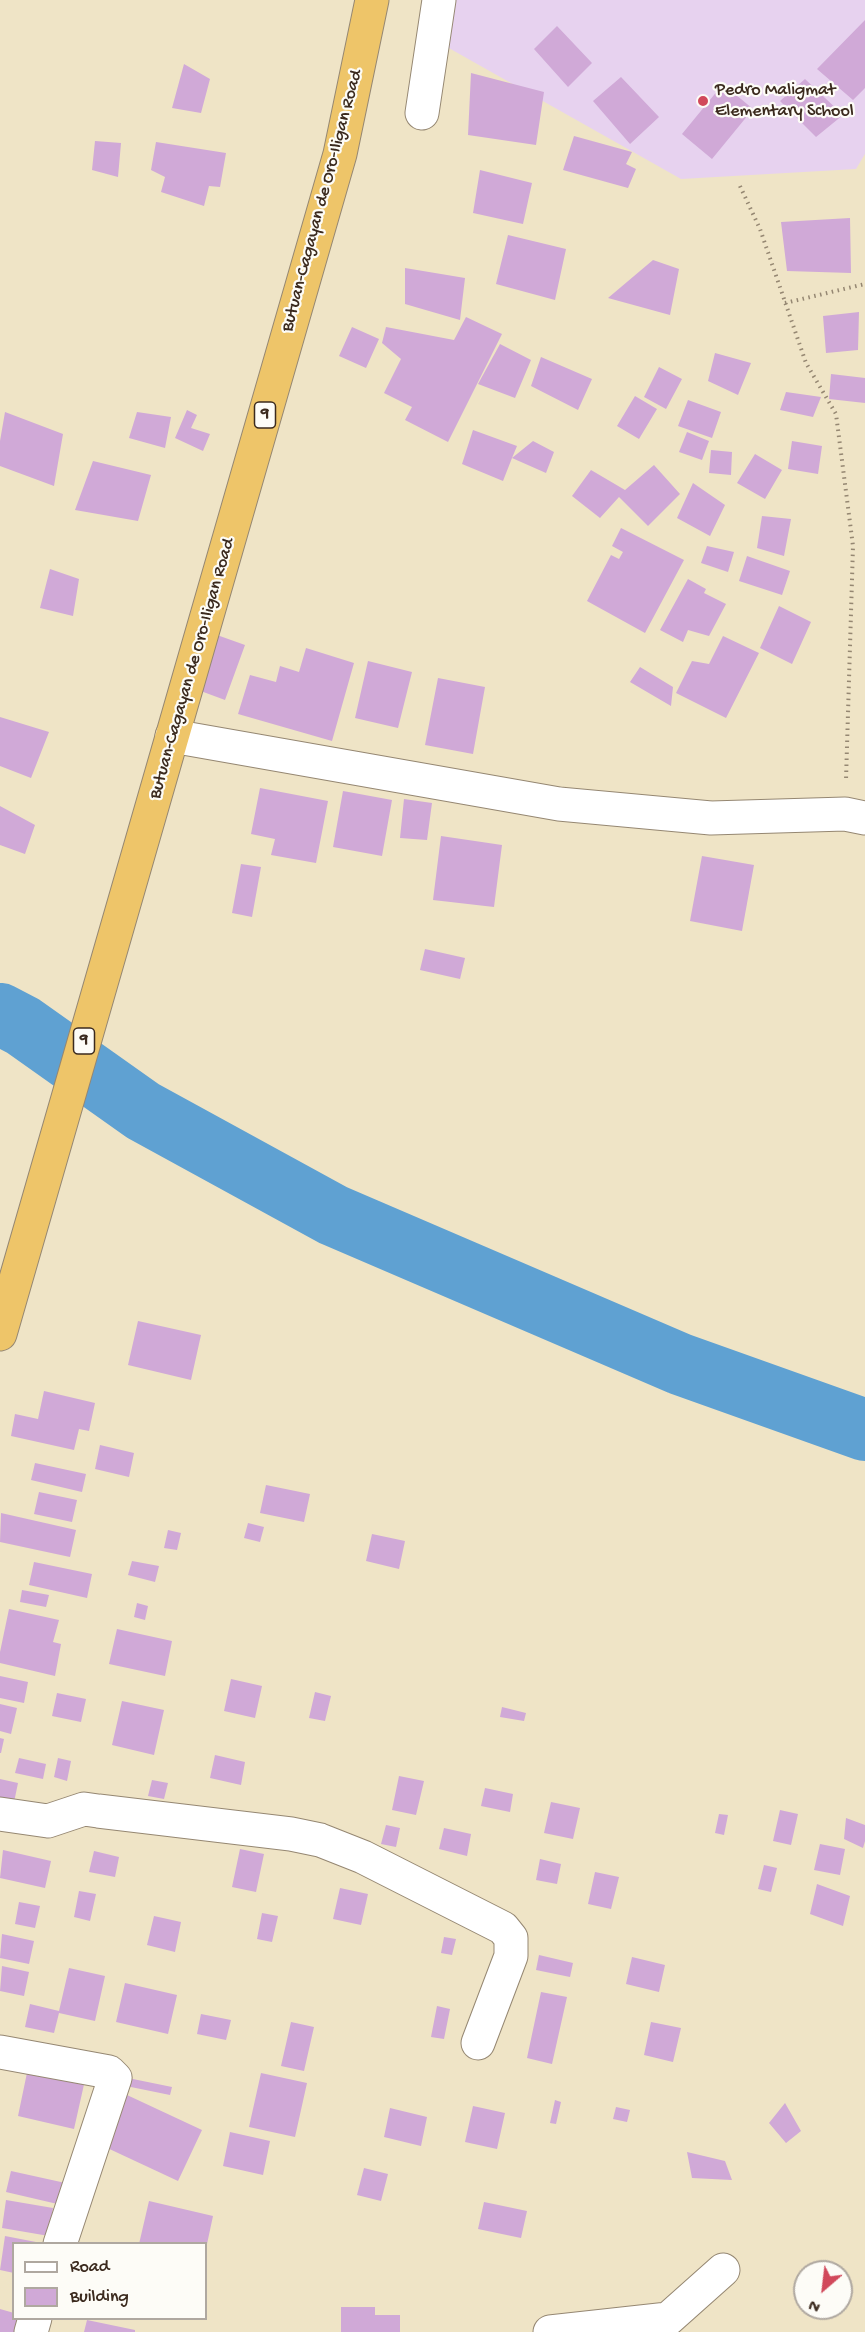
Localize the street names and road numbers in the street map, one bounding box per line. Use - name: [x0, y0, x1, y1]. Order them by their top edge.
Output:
- street label: Butuan-Cagayan de Oro-Iligan Road: [278, 68, 368, 334]
- road number: 9: [254, 402, 276, 428]
- street label: Butuan-Cagayan de Oro-Iligan Road: [145, 536, 241, 802]
- road number: 9: [74, 1028, 94, 1054]

